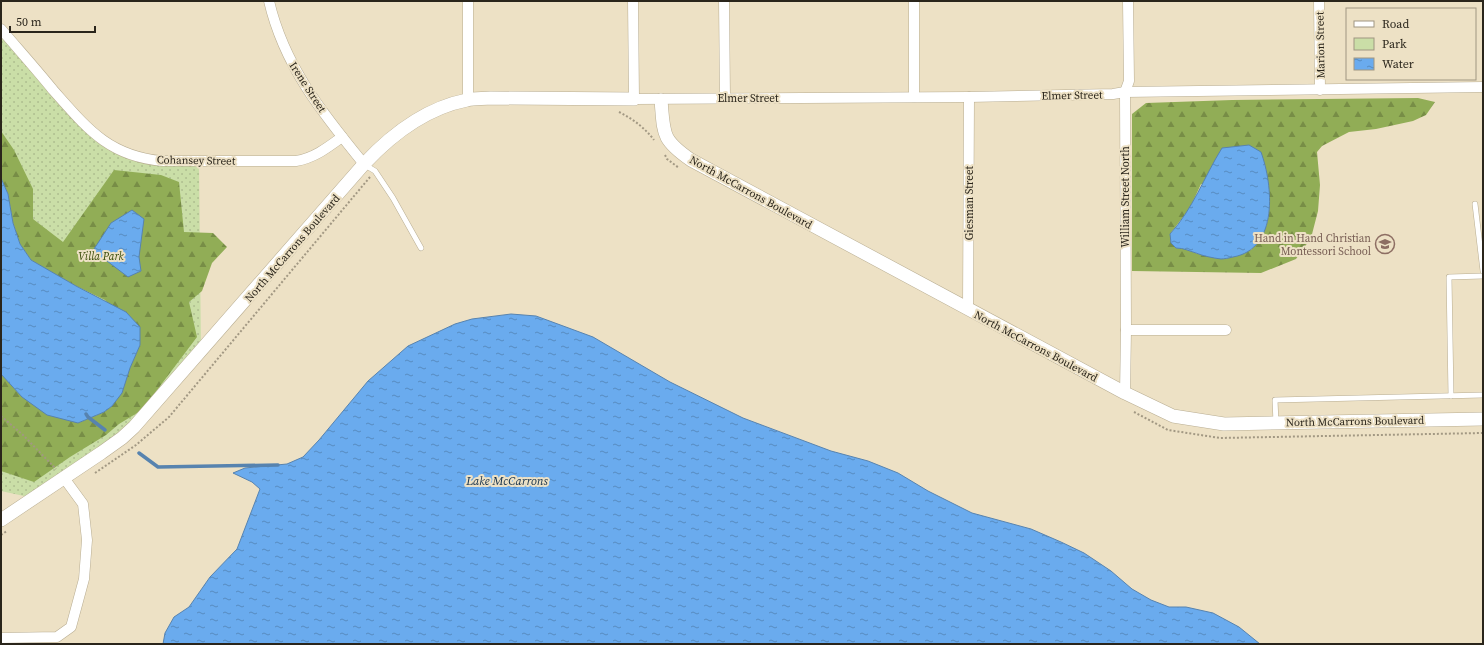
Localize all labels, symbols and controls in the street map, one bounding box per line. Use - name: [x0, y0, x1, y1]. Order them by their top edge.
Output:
- scale bar: [10, 8, 95, 34]
- legend: [1346, 8, 1476, 80]
- street label: Marion Street: [1312, 11, 1329, 79]
- text: 50 m: [16, 14, 42, 30]
- text: Road: [1382, 16, 1409, 32]
- text: Park: [1382, 36, 1407, 52]
- text: Water: [1382, 56, 1414, 72]
- street label: Irene Street: [286, 59, 330, 116]
- street label: Elmer Street: [1041, 87, 1103, 104]
- street label: Elmer Street: [717, 91, 779, 106]
- street label: William Street North: [1118, 146, 1133, 248]
- street label: Cohansey Street: [157, 152, 236, 169]
- street label: North McCarrons Boulevard: [687, 152, 815, 233]
- street label: Giesman Street: [962, 165, 977, 240]
- street label: North McCarrons Boulevard: [241, 191, 344, 305]
- place label: Hand in Hand Christian Montessori School: [1254, 231, 1371, 259]
- school or university icon: Hand in Hand Christian Montessori School: [1374, 233, 1396, 255]
- park label: Villa Park: [78, 249, 125, 264]
- street label: North McCarrons Boulevard: [971, 307, 1101, 386]
- street label: North McCarrons Boulevard: [1286, 413, 1425, 430]
- water label: Lake McCarrons: [465, 473, 548, 489]

